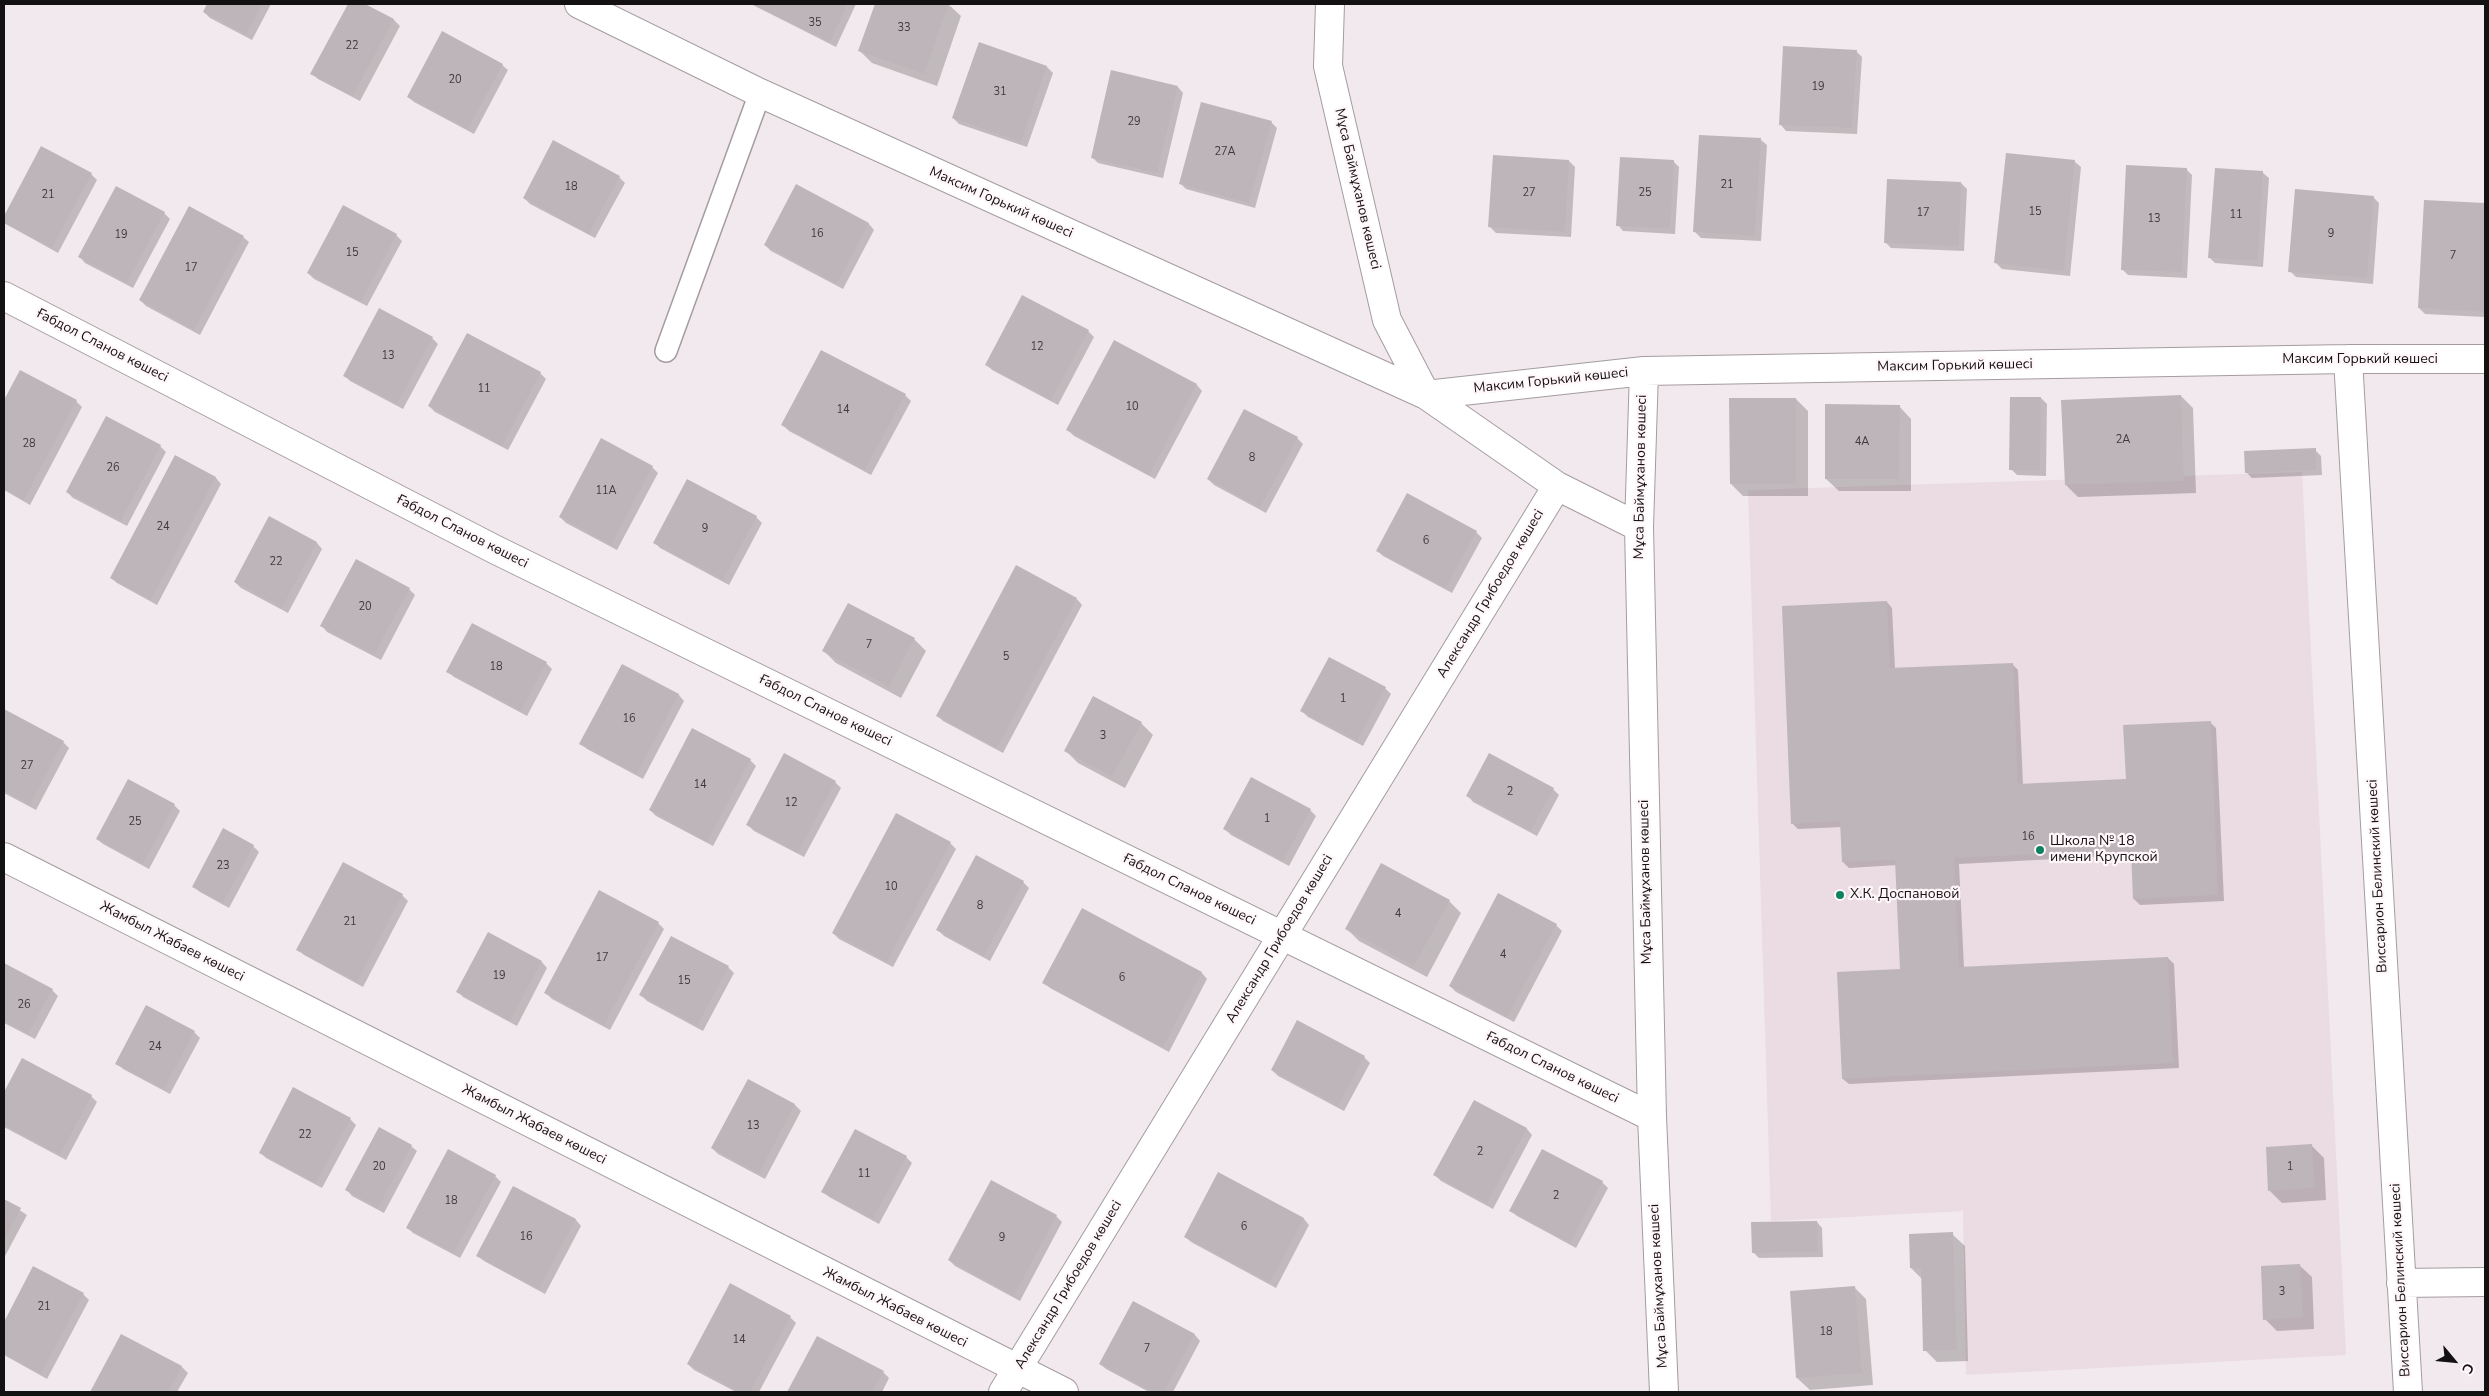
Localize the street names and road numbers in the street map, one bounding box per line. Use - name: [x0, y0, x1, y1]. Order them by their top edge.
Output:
- street label: Мұса Баймұханов көшесі: [1330, 107, 1384, 271]
- street label: Максим Горький көшесі: [927, 164, 1075, 242]
- street label: Ғабдол Сланов көшесі: [33, 305, 171, 387]
- street label: Максим Горький көшесі: [2282, 352, 2438, 368]
- street label: Максим Горький көшесі: [1877, 356, 2033, 376]
- street label: Максим Горький көшесі: [1473, 365, 1629, 397]
- street label: Мұса Баймұханов көшесі: [1631, 395, 1651, 559]
- street label: Ғабдол Сланов көшесі: [393, 491, 531, 573]
- street label: Александр Грибоедов көшесі: [1434, 507, 1548, 681]
- street label: Ғабдол Сланов көшесі: [756, 671, 894, 751]
- street label: Виссарион Белинский көшесі: [2365, 779, 2391, 973]
- street label: Мұса Баймұханов көшесі: [1636, 800, 1656, 964]
- street label: Ғабдол Сланов көшесі: [1120, 850, 1258, 930]
- street label: Александр Грибоедов көшесі: [1223, 852, 1337, 1026]
- street label: Жамбыл Жабаев көшесі: [97, 898, 247, 986]
- street label: Ғабдол Сланов көшесі: [1483, 1028, 1621, 1108]
- street label: Жамбыл Жабаев көшесі: [459, 1081, 609, 1169]
- street label: Виссарион Белинский көшесі: [2388, 1183, 2414, 1377]
- street label: Александр Грибоедов көшесі: [1012, 1198, 1126, 1372]
- street label: Мұса Баймұханов көшесі: [1646, 1203, 1672, 1369]
- street label: Жамбыл Жабаев көшесі: [820, 1264, 970, 1352]

